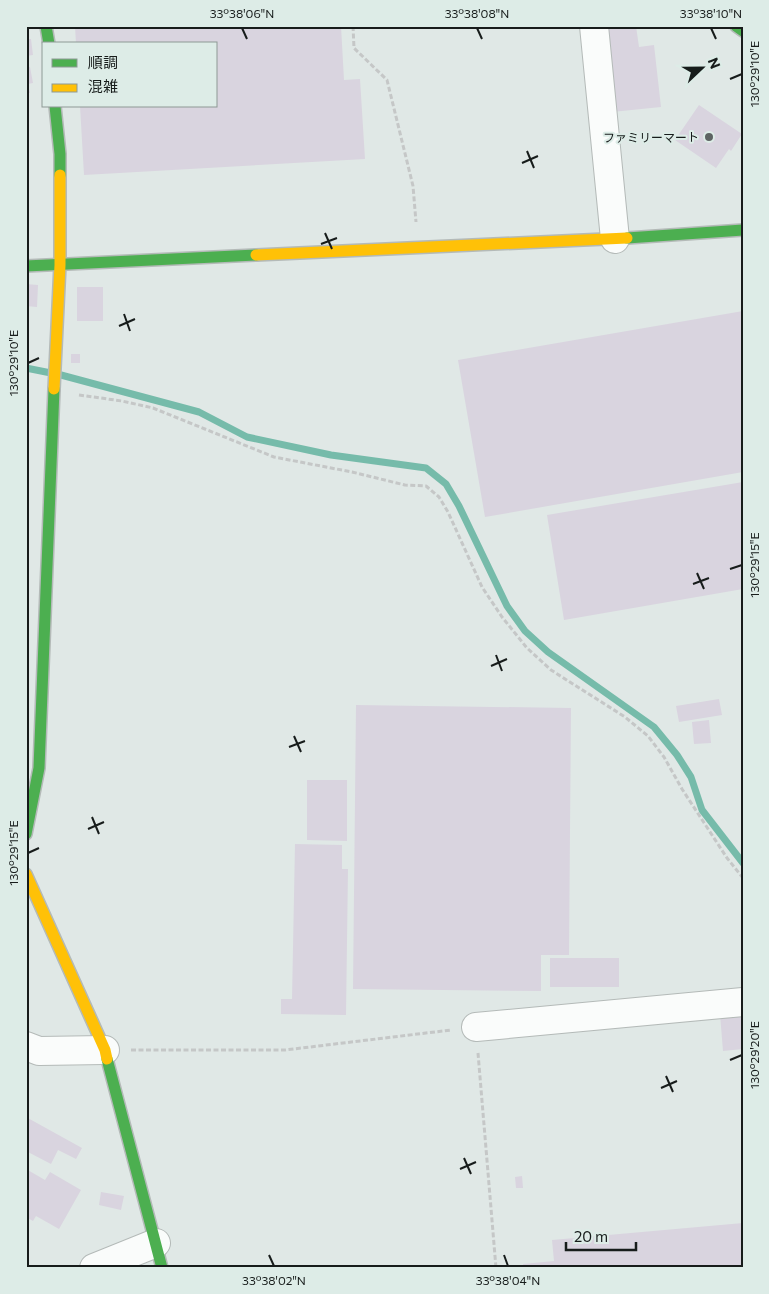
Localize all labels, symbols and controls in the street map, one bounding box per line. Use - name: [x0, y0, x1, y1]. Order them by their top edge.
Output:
- text: 33°38'06"N: [210, 6, 274, 20]
- text: 33°38'08"N: [445, 6, 509, 20]
- text: 33°38'10"N: [680, 6, 742, 20]
- text: 130°29'10"E: [747, 41, 761, 107]
- legend: [42, 42, 218, 108]
- north arrow: [676, 42, 726, 92]
- text: 順調: [88, 53, 118, 71]
- text: N: [705, 55, 724, 71]
- text: 混雑: [88, 77, 118, 95]
- place label: ファミリーマート: [603, 130, 699, 144]
- marker: ファミリーマート: [703, 131, 715, 143]
- text: 130°29'10"E: [6, 330, 20, 396]
- text: 130°29'15"E: [747, 532, 761, 598]
- text: 130°29'15"E: [6, 820, 20, 886]
- text: 130°29'20"E: [747, 1021, 761, 1089]
- scale bar: [566, 1219, 636, 1251]
- text: 20 m: [574, 1227, 608, 1245]
- text: 33°38'02"N: [242, 1273, 306, 1287]
- text: 33°38'04"N: [476, 1273, 540, 1287]

